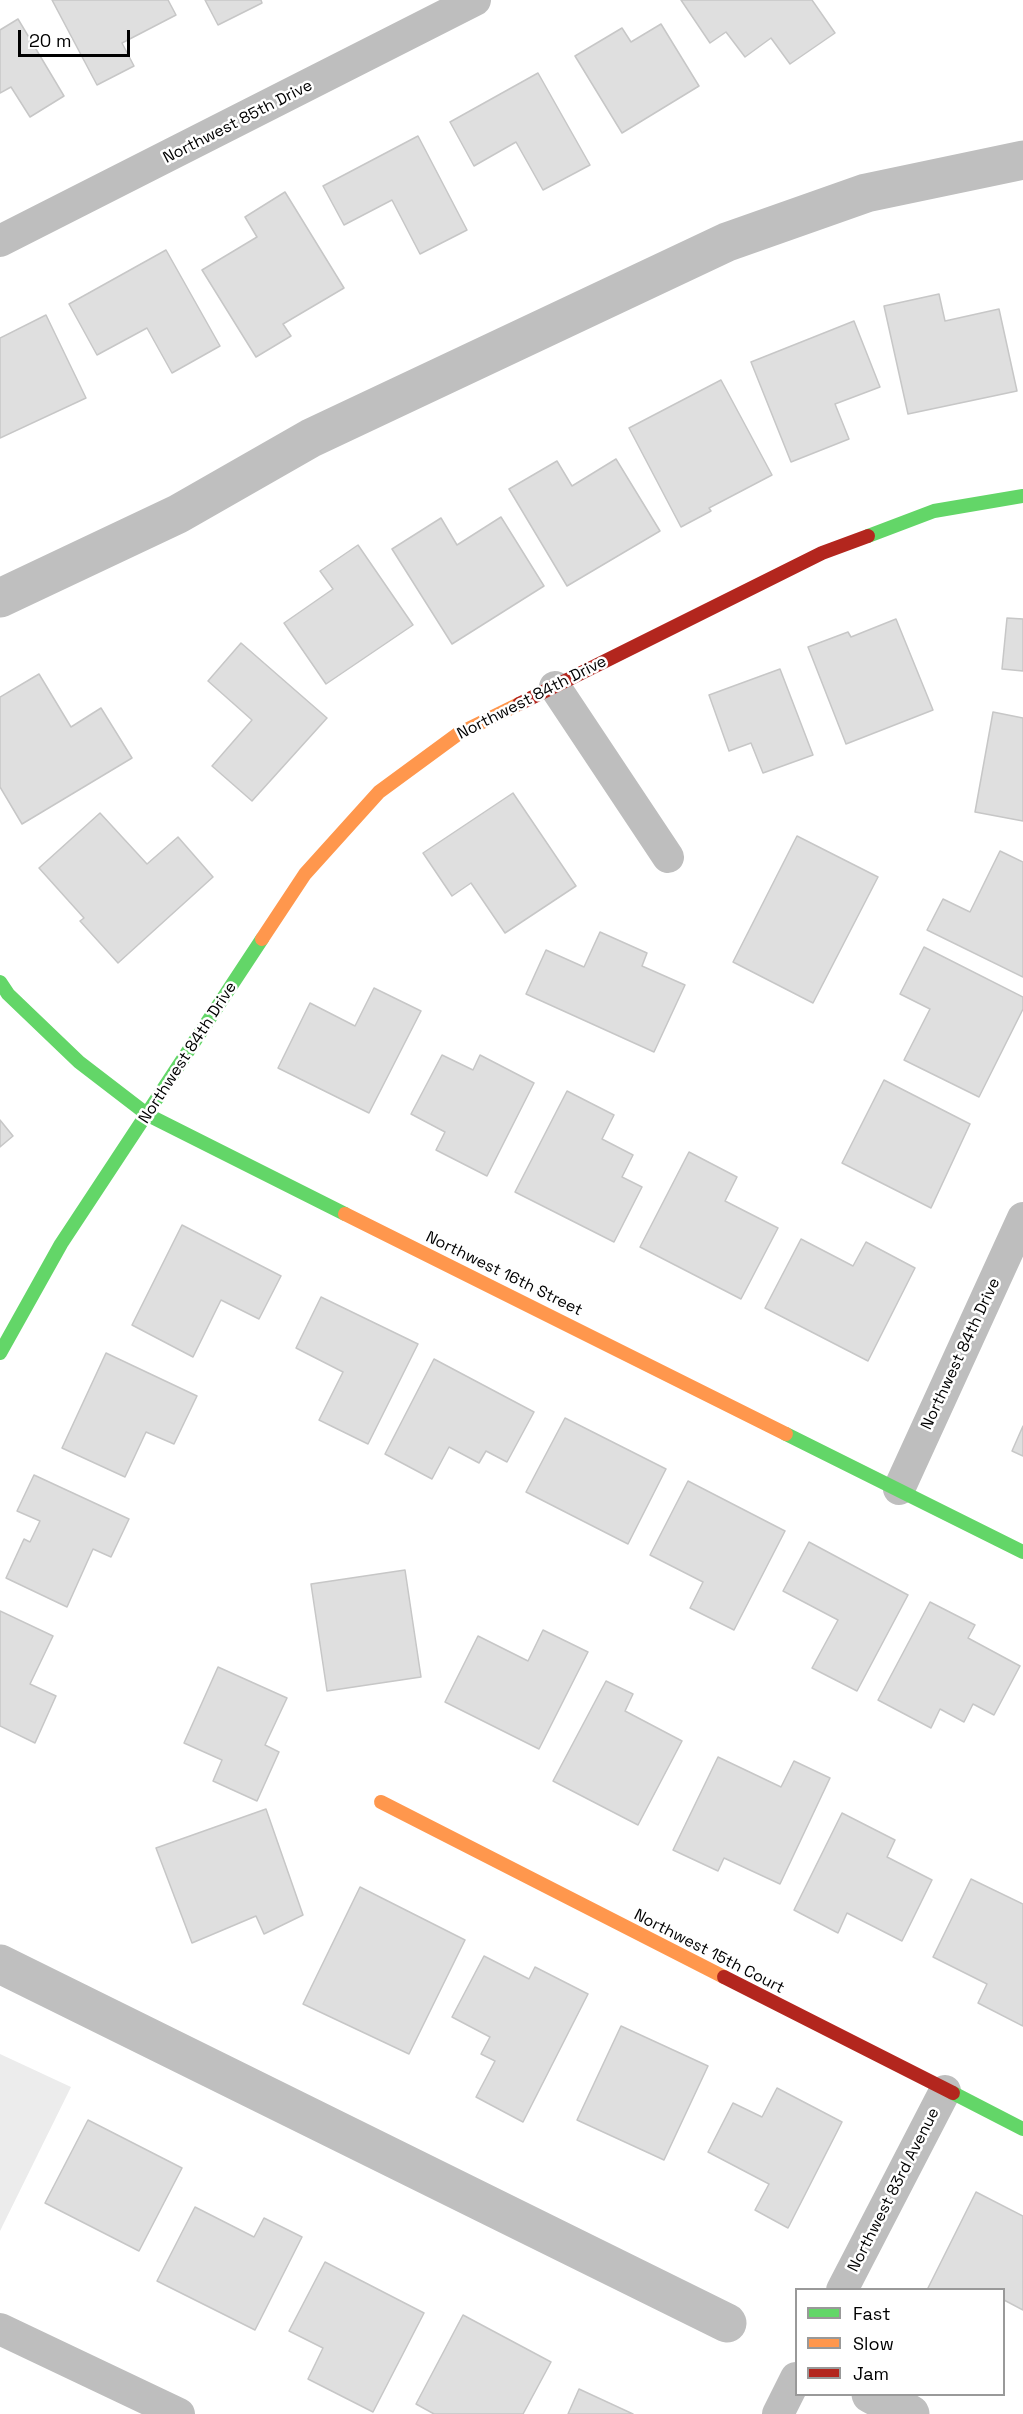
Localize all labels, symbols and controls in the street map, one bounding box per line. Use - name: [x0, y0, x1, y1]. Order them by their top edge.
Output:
- scale bar: [21, 18, 134, 56]
- text: 20 m: [29, 29, 72, 52]
- street label: Northwest 85th Drive: [160, 76, 316, 168]
- street label: Northwest 84th Drive: [454, 652, 610, 744]
- street label: Northwest 84th Drive: [135, 979, 241, 1127]
- street label: Northwest 16th Street: [422, 1228, 586, 1320]
- street label: Northwest 84th Drive: [917, 1275, 1005, 1433]
- street label: Northwest 15th Court: [631, 1906, 787, 1998]
- street label: Northwest 83rd Avenue: [844, 2105, 944, 2275]
- legend: [795, 2288, 1005, 2396]
- text: Fast: [853, 2302, 890, 2325]
- text: Slow: [853, 2332, 894, 2355]
- text: Jam: [853, 2362, 889, 2385]

